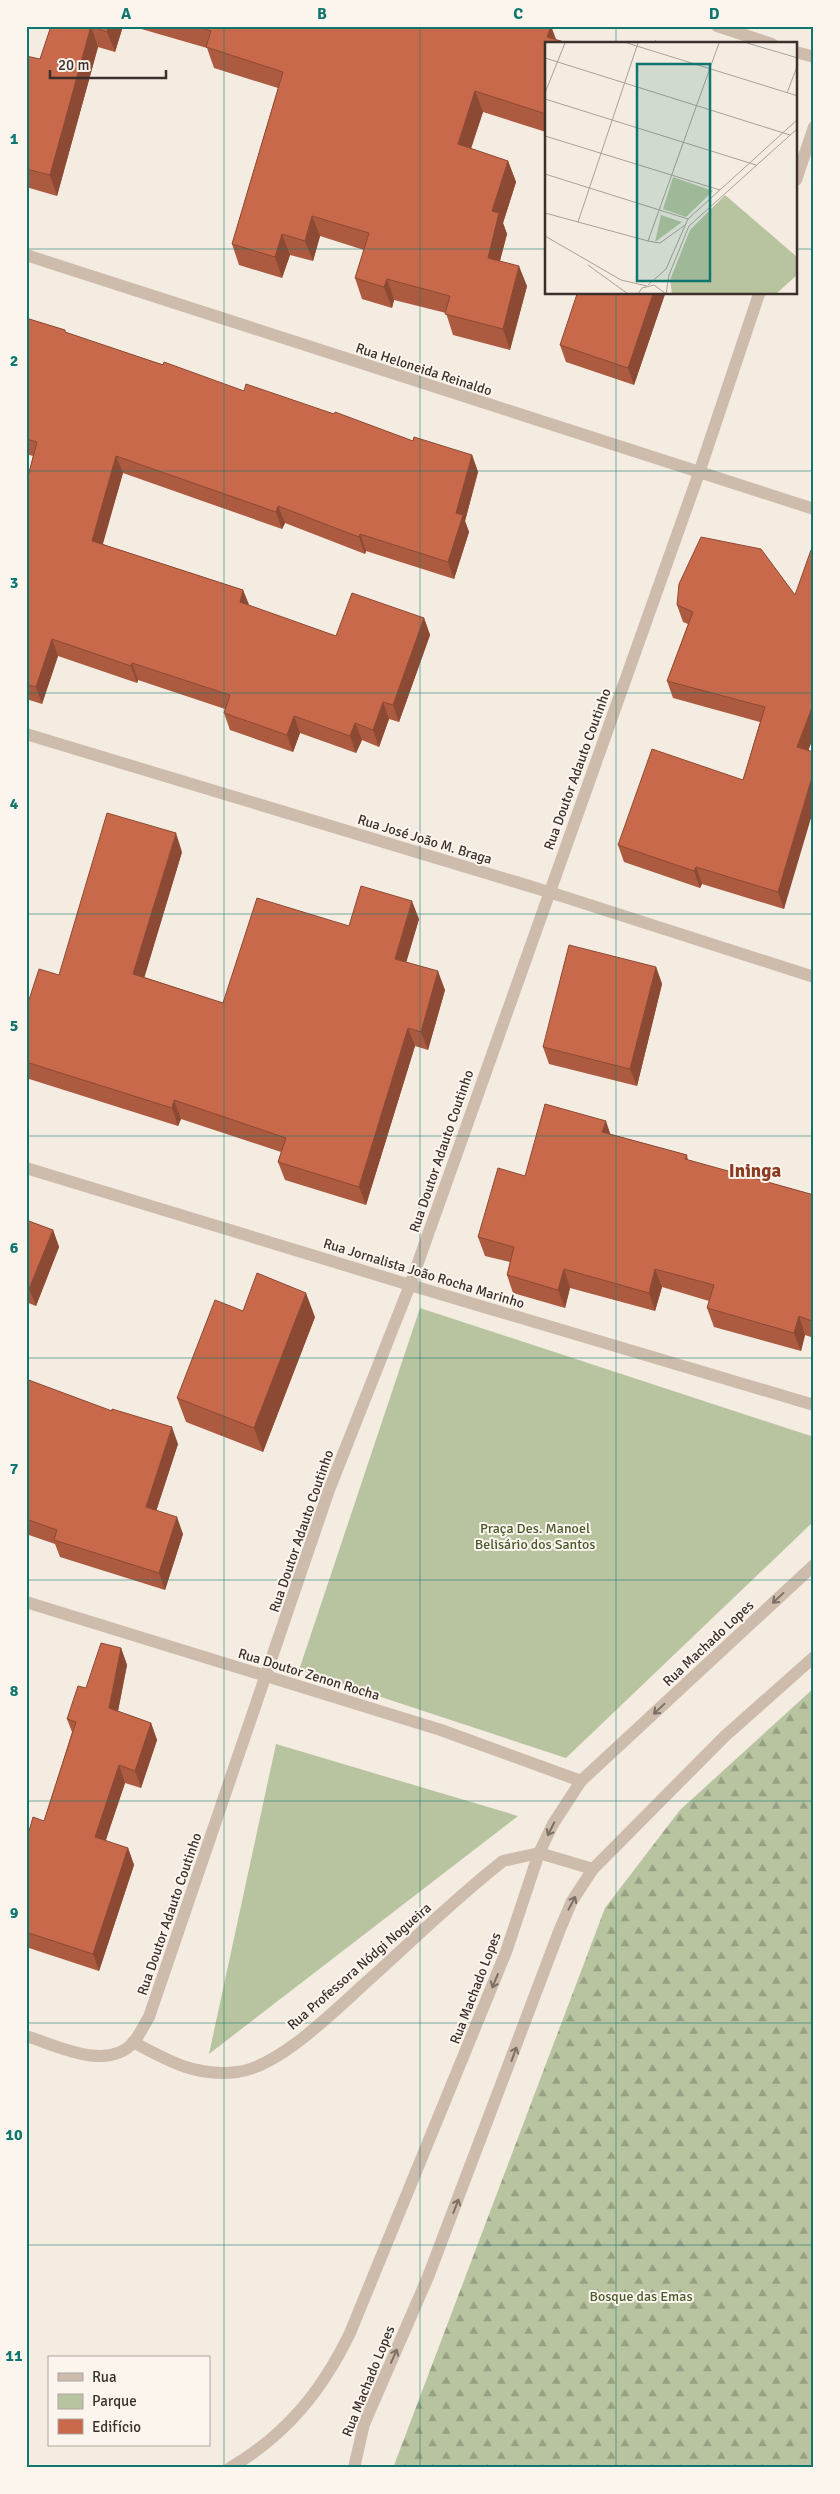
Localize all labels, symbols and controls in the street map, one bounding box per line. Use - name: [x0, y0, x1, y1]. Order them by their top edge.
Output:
- text: A: [121, 4, 132, 24]
- text: B: [317, 4, 327, 24]
- text: C: [513, 4, 523, 24]
- text: D: [709, 4, 720, 24]
- inset map: [545, 42, 798, 295]
- scale bar: [50, 48, 166, 80]
- text: 20 m: [58, 56, 89, 74]
- text: 1: [10, 129, 19, 149]
- street label: Rua Heloneida Reinaldo: [354, 339, 494, 400]
- text: 2: [10, 351, 18, 371]
- text: 3: [10, 573, 18, 593]
- street label: Rua Doutor Adauto Coutinho: [540, 686, 615, 852]
- text: 4: [10, 794, 19, 814]
- street label: Rua José João M. Braga: [356, 811, 494, 868]
- text: 5: [10, 1016, 18, 1036]
- street label: Rua Doutor Adauto Coutinho: [406, 1068, 477, 1235]
- district label: Ininga: [729, 1159, 781, 1183]
- street label: Rua Jornalista João Rocha Marinho: [321, 1235, 526, 1312]
- text: 6: [10, 1238, 19, 1258]
- street label: Rua Doutor Adauto Coutinho: [266, 1448, 337, 1615]
- text: 7: [10, 1459, 19, 1479]
- park label: Praça Des. Manoel Belisário dos Santos: [475, 1520, 595, 1553]
- one-way arrow: [772, 1592, 784, 1604]
- street label: Rua Machado Lopes: [659, 1597, 757, 1690]
- street label: Rua Doutor Zenon Rocha: [236, 1645, 382, 1704]
- text: 8: [10, 1681, 19, 1701]
- one-way arrow: [653, 1703, 665, 1715]
- one-way arrow: [546, 1821, 556, 1836]
- street label: Rua Doutor Adauto Coutinho: [134, 1831, 205, 1998]
- one-way arrow: [568, 1896, 577, 1911]
- street label: Rua Professora Nódgi Nogueira: [284, 1899, 435, 2034]
- text: 9: [10, 1903, 19, 1923]
- street label: Rua Machado Lopes: [446, 1930, 505, 2046]
- one-way arrow: [489, 1973, 499, 1988]
- one-way arrow: [510, 2047, 519, 2063]
- text: 10: [5, 2125, 23, 2145]
- one-way arrow: [452, 2199, 461, 2214]
- park label: Bosque das Emas: [589, 2288, 693, 2305]
- street label: Rua Machado Lopes: [338, 2323, 398, 2439]
- text: 11: [5, 2346, 23, 2366]
- one-way arrow: [389, 2349, 399, 2364]
- legend: [48, 2356, 210, 2446]
- text: Rua: [92, 2368, 117, 2386]
- text: Parque: [92, 2392, 137, 2410]
- text: Edifício: [92, 2418, 141, 2436]

